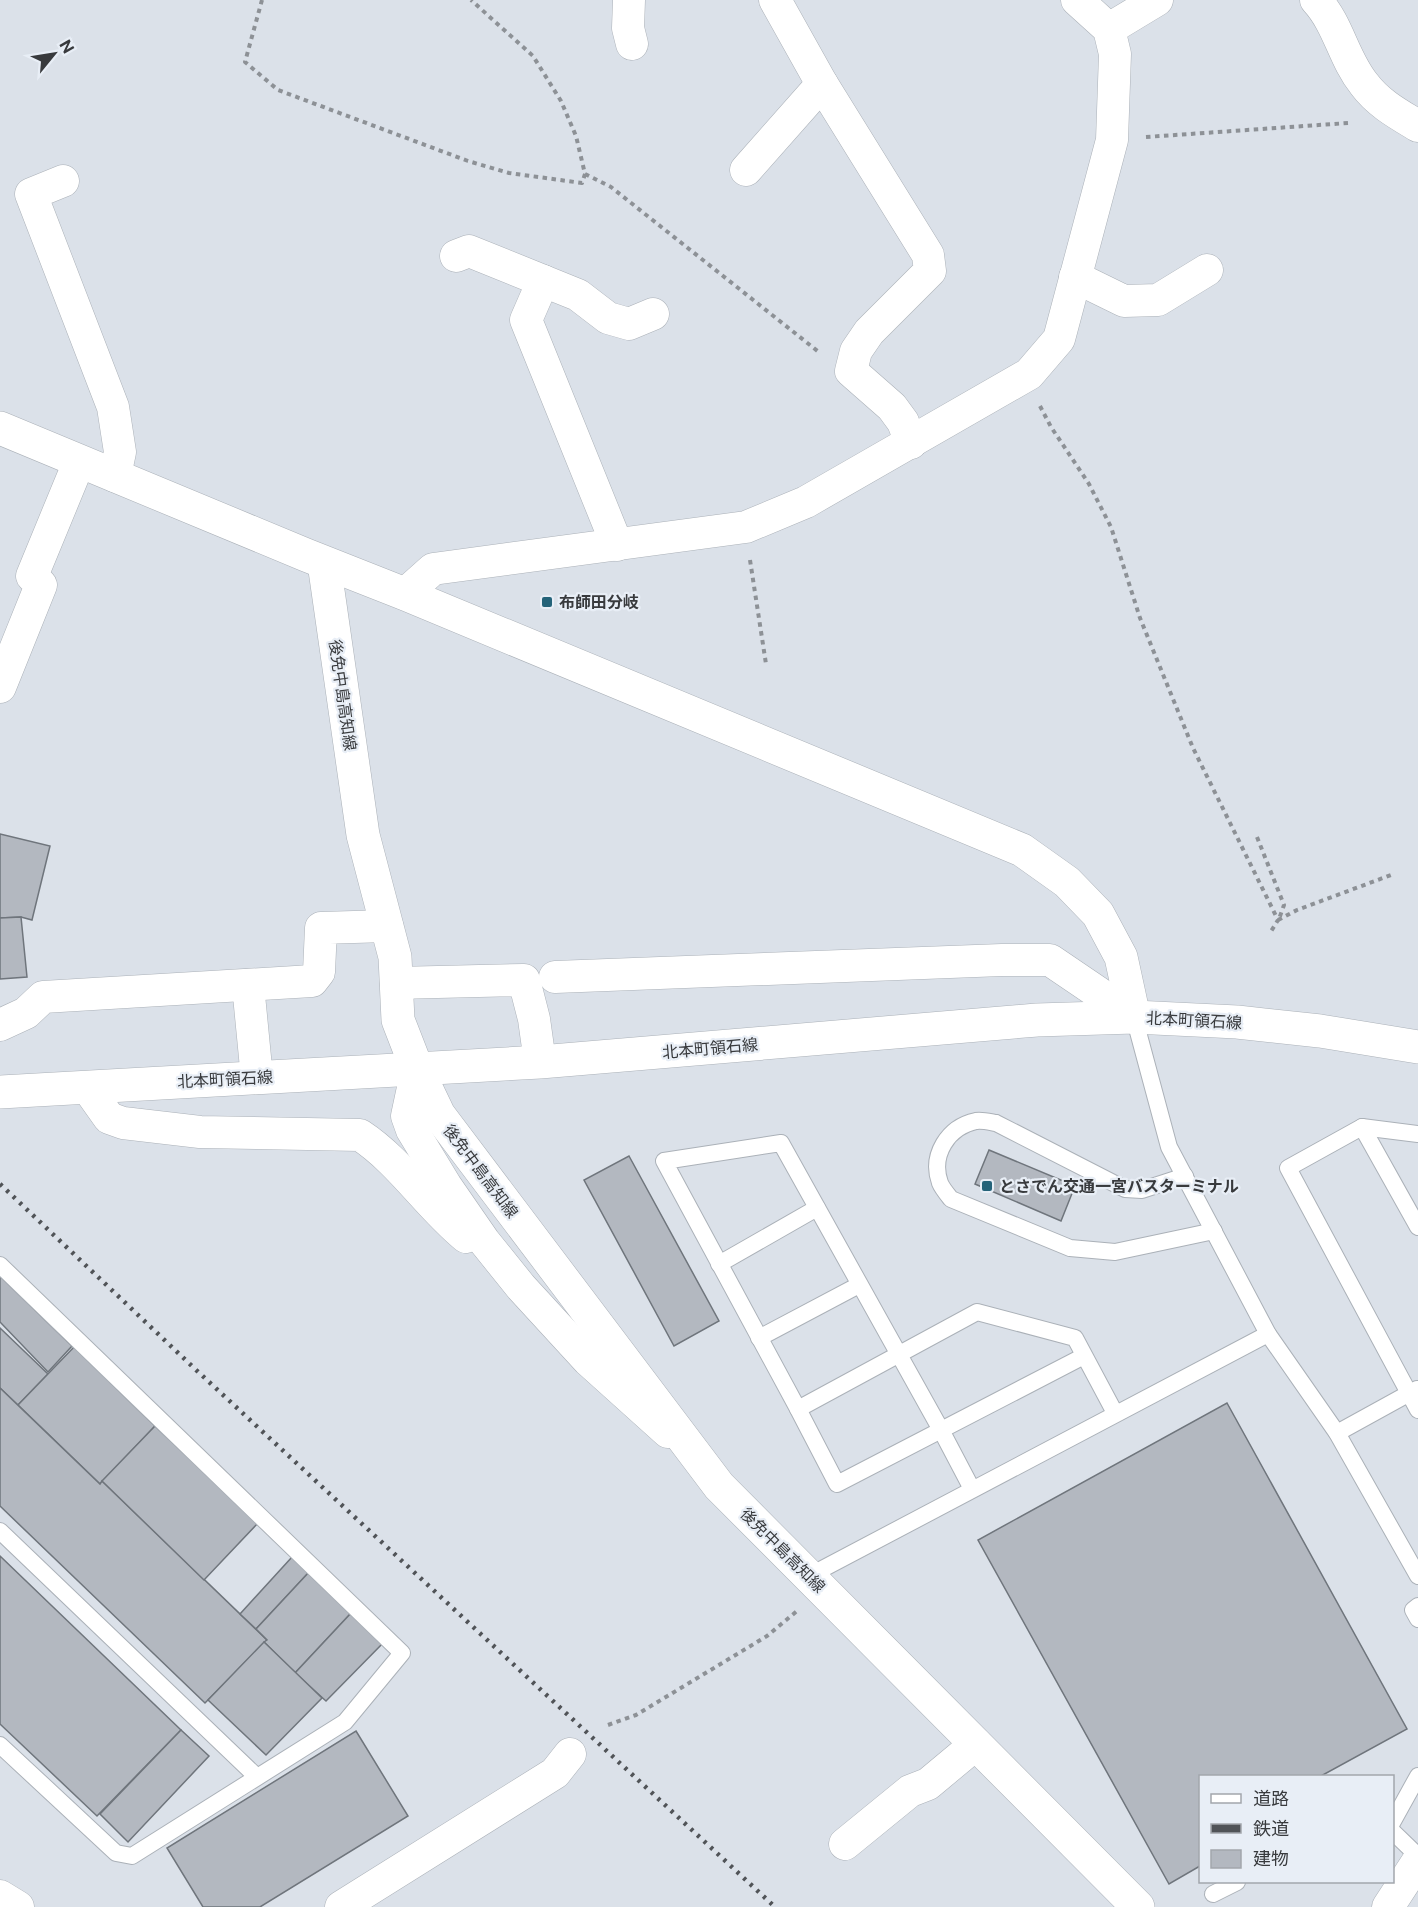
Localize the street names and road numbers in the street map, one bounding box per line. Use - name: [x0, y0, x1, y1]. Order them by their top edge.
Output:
- street label: 後免中島高知線: [325, 638, 360, 752]
- street label: 北本町領石線: [1146, 1008, 1242, 1032]
- street label: 北本町領石線: [661, 1035, 759, 1062]
- street label: 北本町領石線: [177, 1067, 273, 1091]
- street label: 後免中島高知線: [439, 1121, 522, 1222]
- street label: 後免中島高知線: [736, 1504, 829, 1597]

